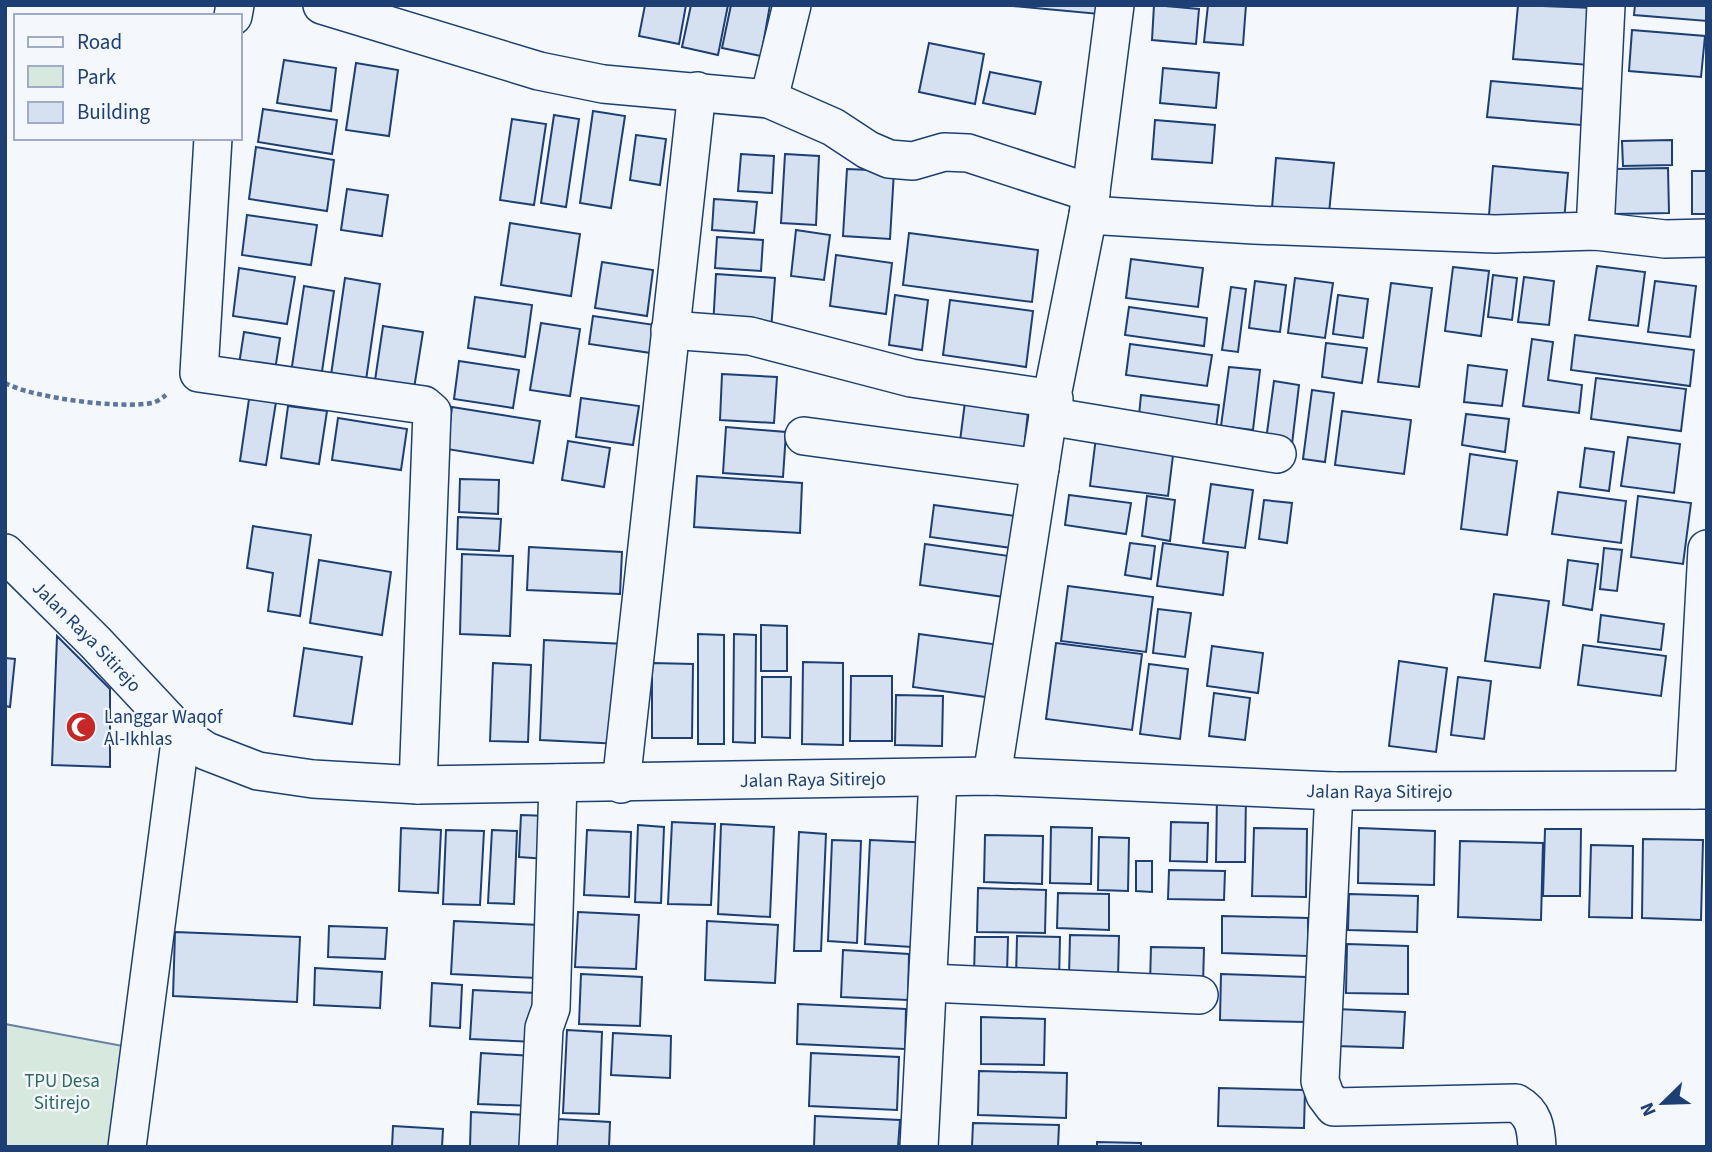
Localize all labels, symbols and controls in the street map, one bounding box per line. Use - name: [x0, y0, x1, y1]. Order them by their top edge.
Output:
- legend: [14, 14, 242, 140]
- text: Road: [77, 27, 122, 57]
- text: Park: [77, 62, 117, 92]
- text: Building: [77, 97, 151, 127]
- street label: Jalan Raya Sitirejo: [26, 575, 147, 699]
- place label: Langgar Waqof Al-Ikhlas: [104, 704, 224, 753]
- mosque icon: Langgar Waqof Al-Ikhlas: [64, 710, 98, 744]
- street label: Jalan Raya Sitirejo: [739, 766, 886, 795]
- street label: Jalan Raya Sitirejo: [1306, 778, 1453, 806]
- park label: TPU Desa Sitirejo: [24, 1068, 100, 1117]
- north arrow: [1628, 1068, 1698, 1138]
- text: N: [1634, 1098, 1664, 1120]

